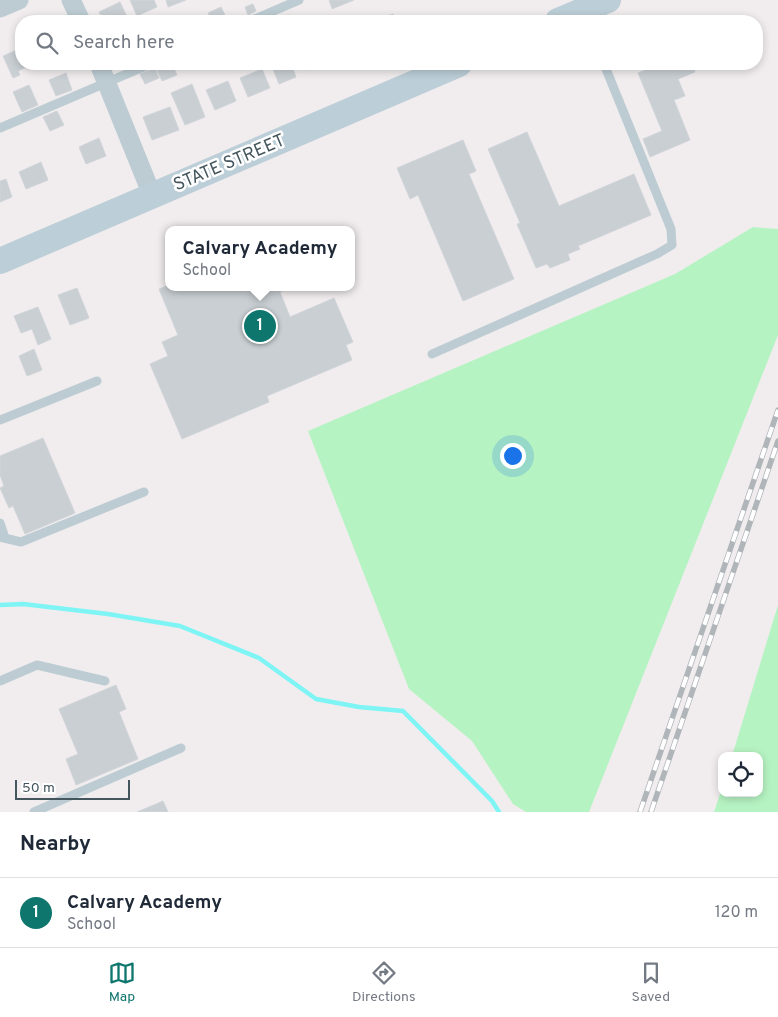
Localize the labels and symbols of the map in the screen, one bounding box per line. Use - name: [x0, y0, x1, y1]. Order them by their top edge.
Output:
- street label: STATE STREET: [170, 130, 289, 197]
- pin: 1: [244, 307, 276, 345]
- your location: [500, 443, 526, 469]
- scale bar: [15, 777, 130, 800]

